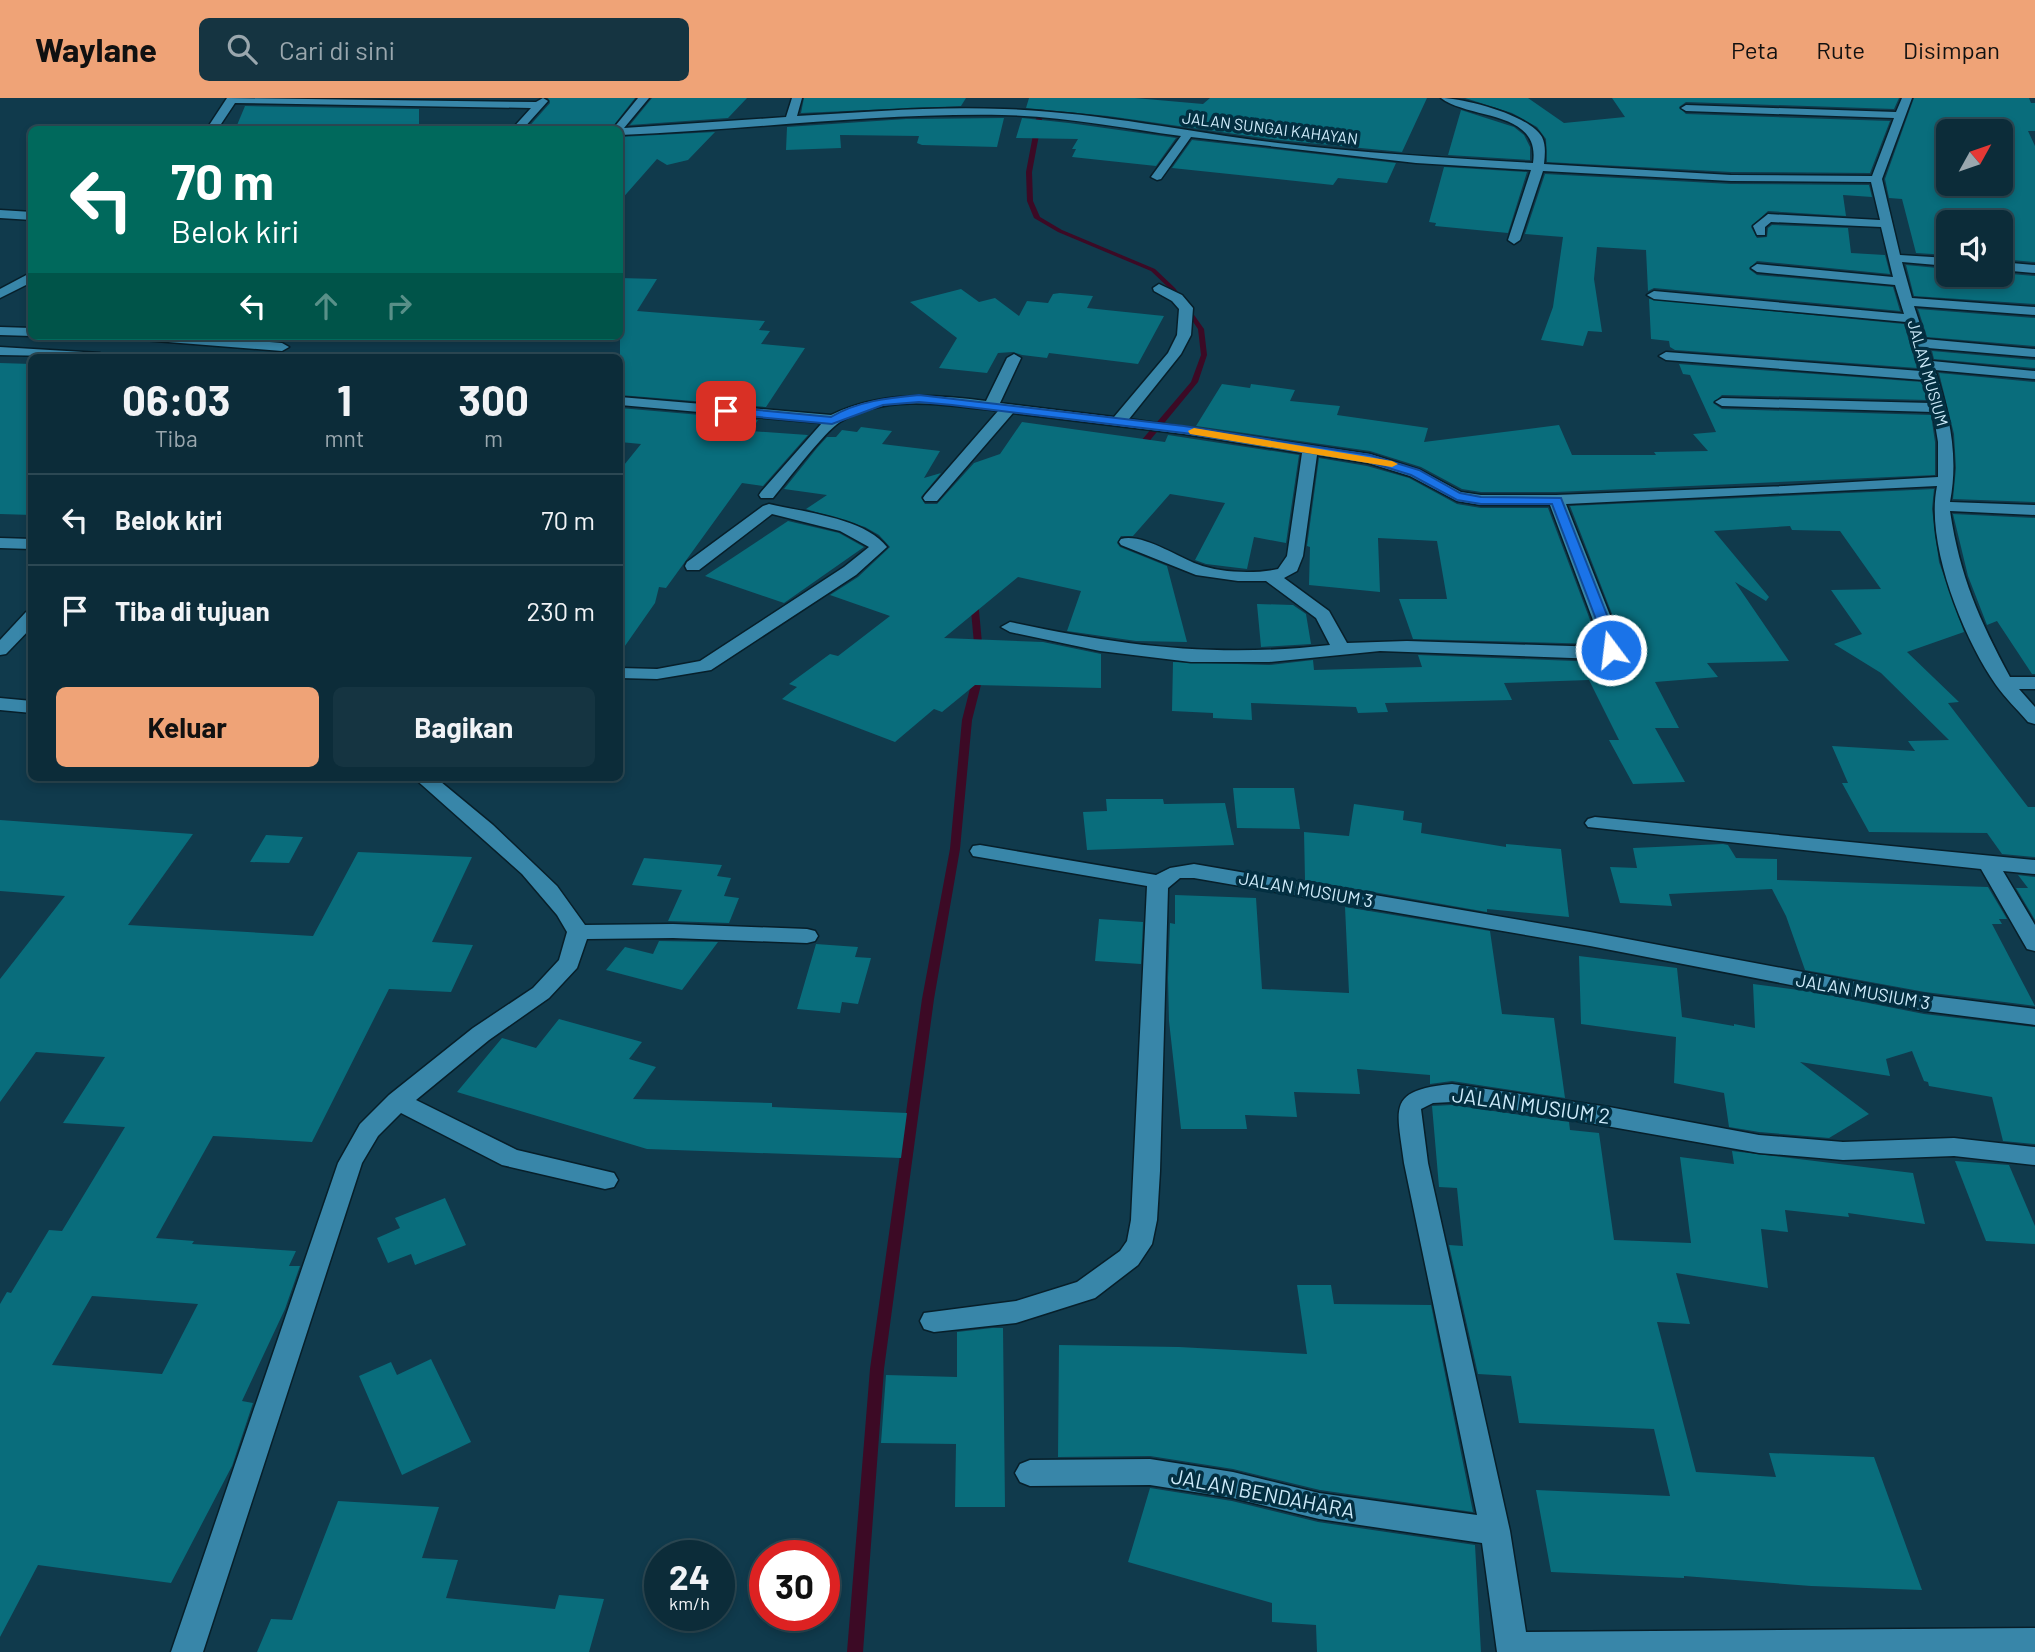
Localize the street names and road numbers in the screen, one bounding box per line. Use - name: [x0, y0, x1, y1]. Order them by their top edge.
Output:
- street label: JALAN SUNGAI KAHAYAN: [1181, 107, 1359, 148]
- street label: JALAN MUSIUM: [1904, 318, 1953, 428]
- street label: JALAN MUSIUM 3: [1237, 866, 1375, 912]
- street label: JALAN MUSIUM 3: [1794, 968, 1932, 1014]
- street label: JALAN MUSIUM 2: [1451, 1081, 1612, 1128]
- street label: JALAN BENDAHARA: [1169, 1462, 1358, 1523]

